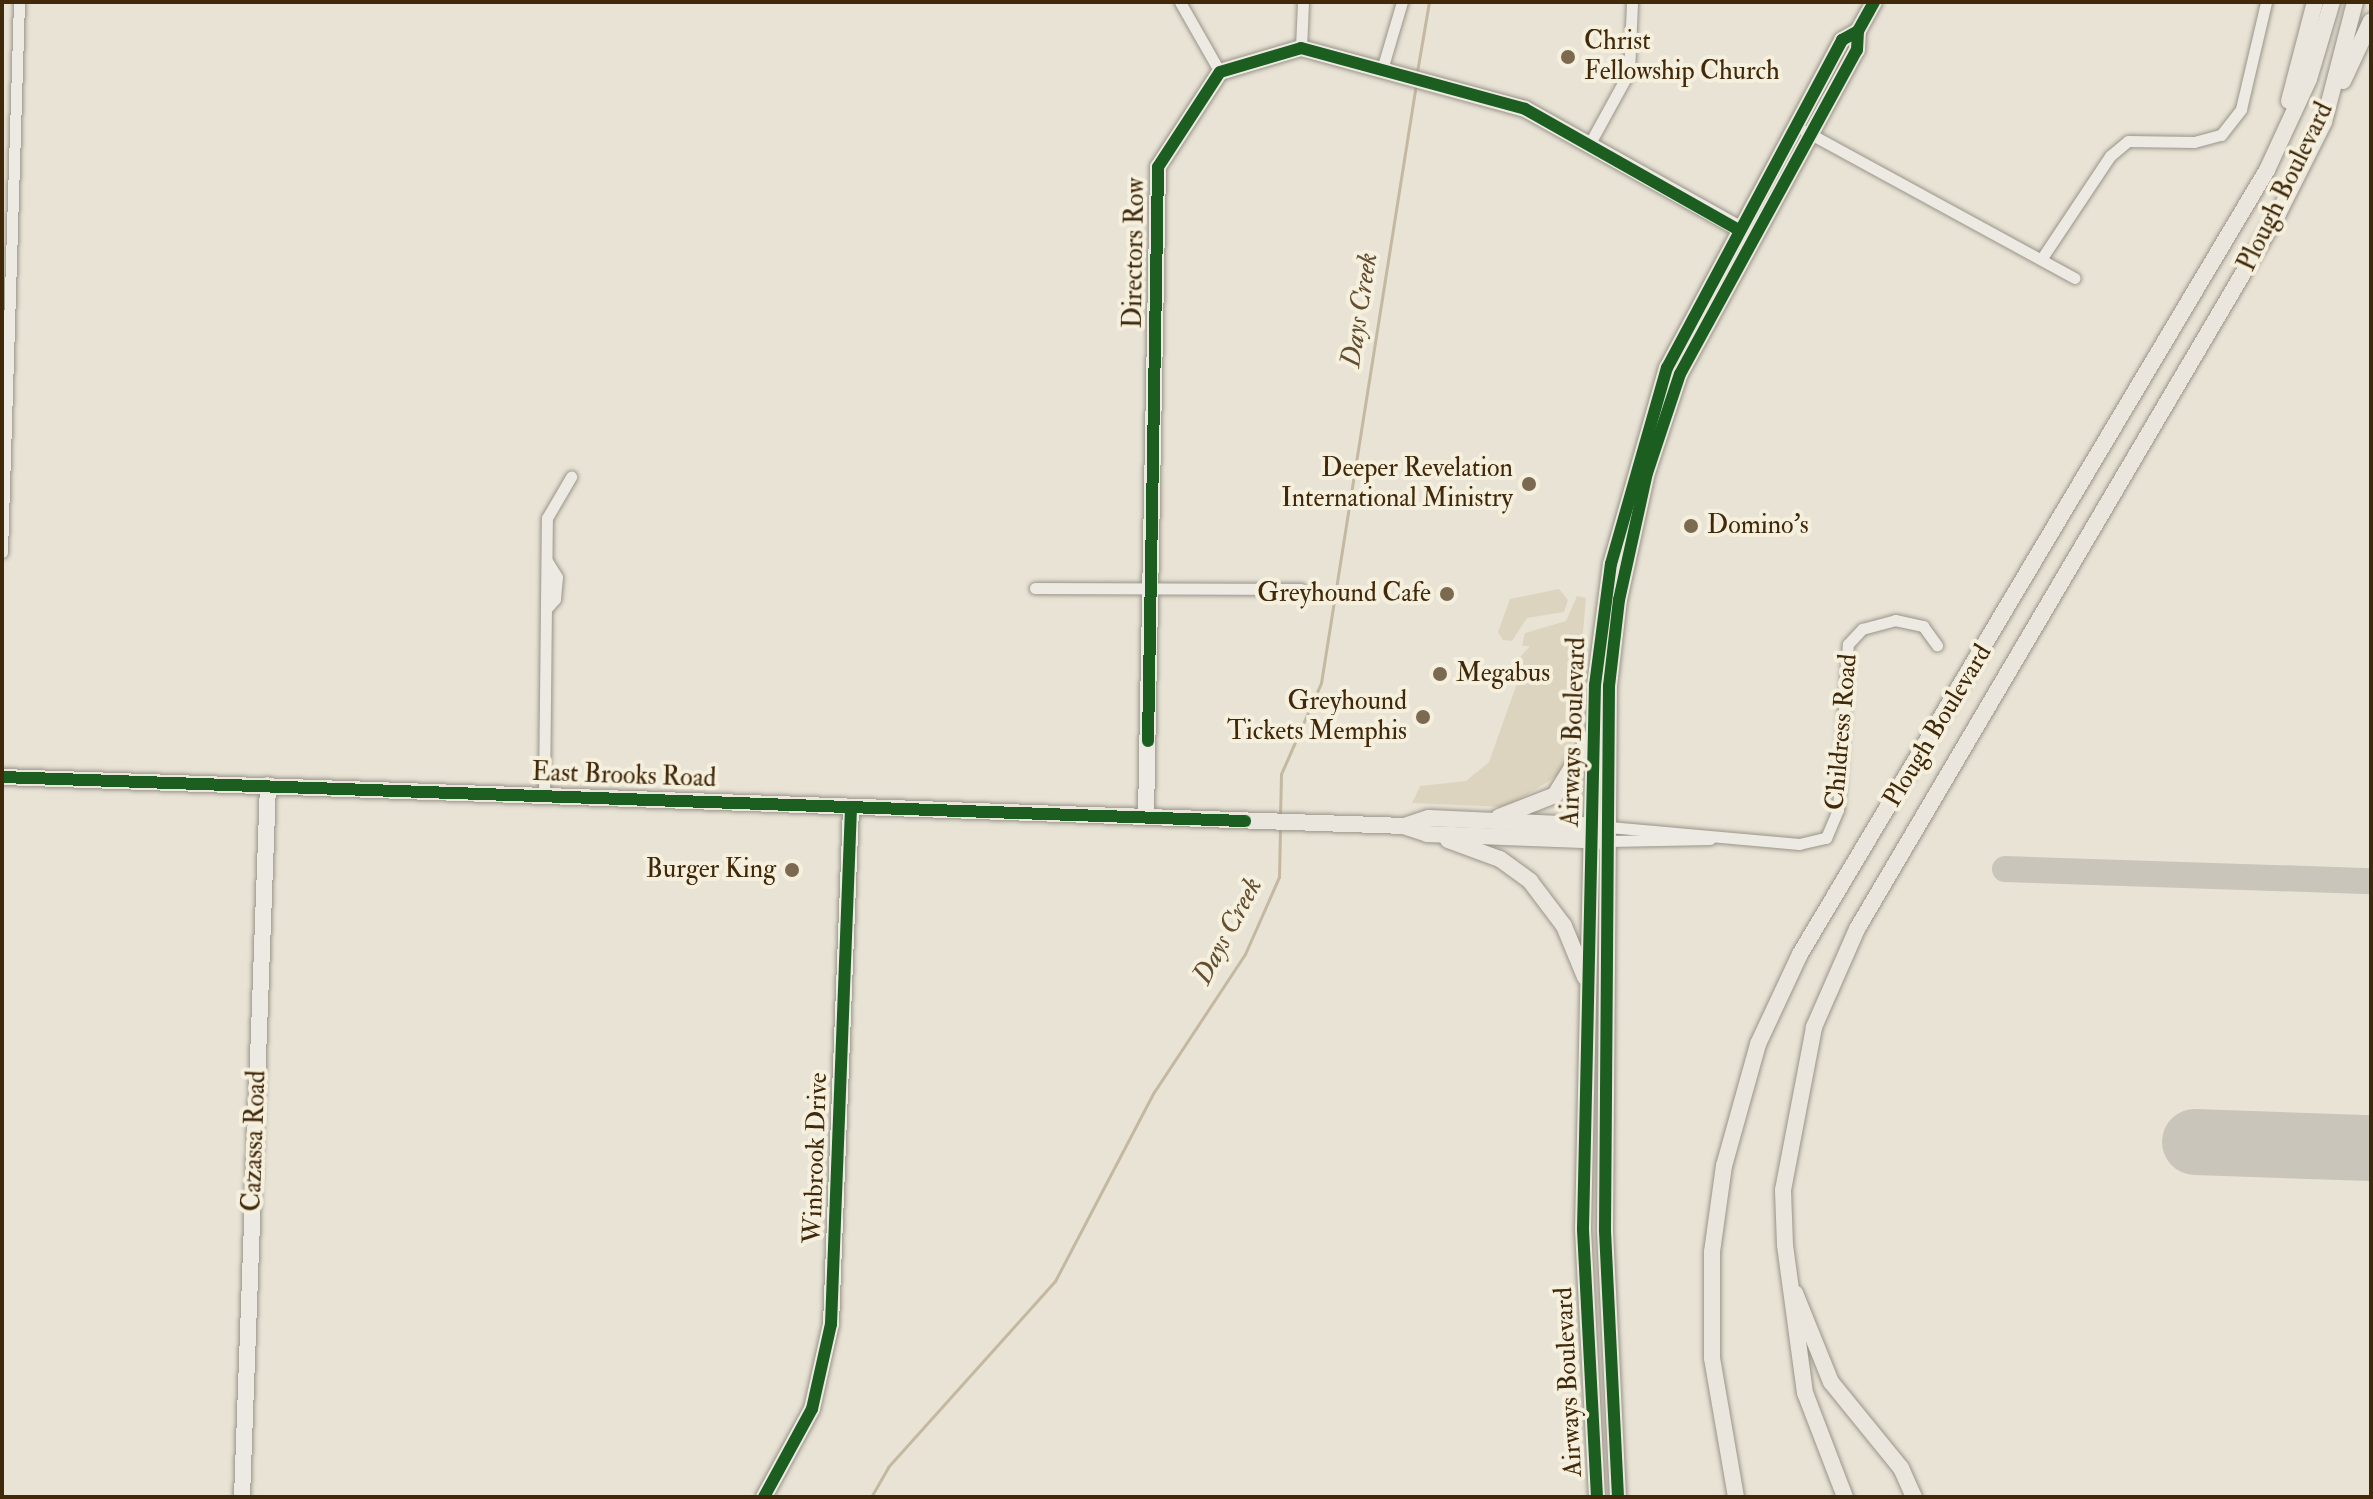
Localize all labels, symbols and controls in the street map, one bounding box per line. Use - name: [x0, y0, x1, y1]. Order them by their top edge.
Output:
- place label: Christ Fellowship Church: [1584, 26, 1780, 88]
- marker: Christ Fellowship Church: [1559, 48, 1577, 66]
- street label: Plough Boulevard: [2232, 97, 2340, 277]
- street label: Directors Row: [1118, 177, 1152, 329]
- water label: Days Creek: [1334, 250, 1386, 370]
- place label: Deeper Revelation International Ministry: [1281, 453, 1513, 514]
- marker: Deeper Revelation International Ministry: [1520, 475, 1538, 493]
- place label: Domino's: [1707, 510, 1809, 542]
- marker: Domino's: [1682, 517, 1700, 535]
- place label: Greyhound Cafe: [1257, 578, 1431, 610]
- marker: Greyhound Cafe: [1438, 585, 1456, 603]
- street label: Airways Boulevard: [1555, 637, 1593, 827]
- street label: Plough Boulevard: [1877, 639, 1999, 813]
- street label: Childress Road: [1820, 652, 1864, 812]
- place label: Megabus: [1456, 658, 1550, 690]
- marker: Megabus: [1431, 665, 1449, 683]
- place label: Greyhound Tickets Memphis: [1227, 686, 1407, 748]
- marker: Greyhound Tickets Memphis: [1414, 708, 1432, 726]
- street label: East Brooks Road: [531, 757, 717, 795]
- place label: Burger King: [646, 854, 776, 886]
- marker: Burger King: [783, 861, 801, 879]
- water label: Days Creek: [1186, 872, 1270, 990]
- street label: Cazassa Road: [237, 1070, 273, 1212]
- street label: Winbrook Drive: [797, 1072, 835, 1244]
- street label: Airways Boulevard: [1548, 1286, 1590, 1478]

